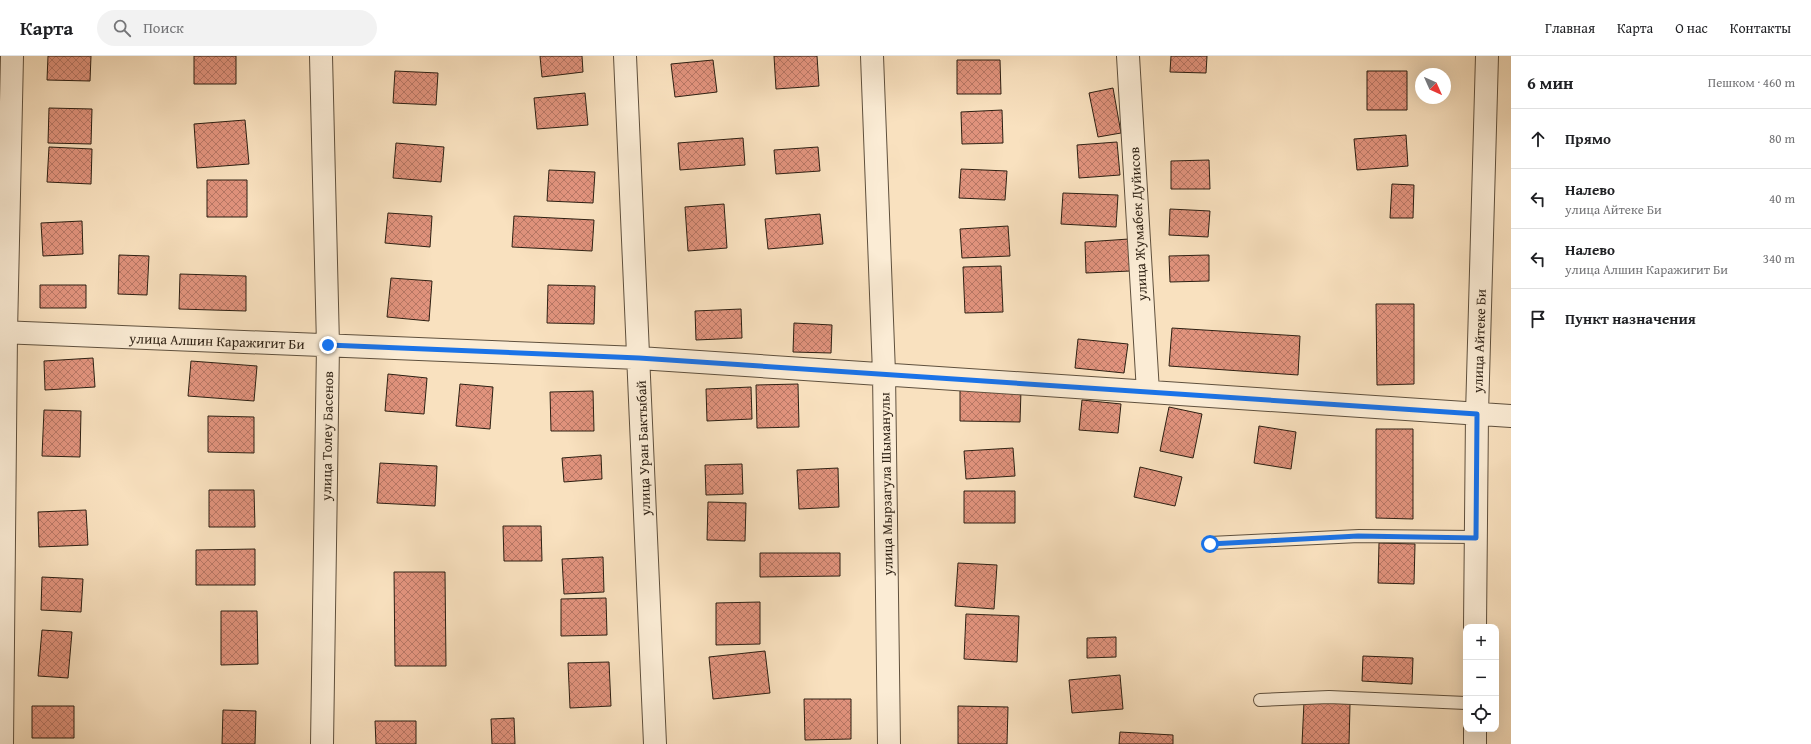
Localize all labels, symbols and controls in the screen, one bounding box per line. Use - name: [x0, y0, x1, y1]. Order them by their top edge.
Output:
- search box: [97, 10, 377, 46]
- text: Карта: [20, 14, 73, 42]
- icon: search: [111, 17, 133, 39]
- text: Поиск: [143, 17, 184, 38]
- text: Главная: [1545, 18, 1595, 38]
- text: Карта: [1617, 18, 1653, 38]
- text: О нас: [1675, 18, 1708, 38]
- text: Контакты: [1730, 18, 1791, 38]
- north arrow: [1415, 68, 1451, 104]
- text: 6 мин: [1527, 70, 1573, 95]
- text: Пешком · 460 m: [1708, 73, 1795, 92]
- icon: ahead: [1527, 128, 1549, 150]
- text: Прямо: [1565, 128, 1611, 149]
- text: 80 m: [1769, 129, 1795, 148]
- street label: улица Жумабек Дуйисов: [1124, 146, 1152, 303]
- text: Налево: [1565, 179, 1615, 200]
- icon: left: [1527, 188, 1549, 210]
- text: 40 m: [1769, 189, 1795, 208]
- text: улица Айтеке Би: [1565, 200, 1662, 219]
- text: Налево: [1565, 239, 1615, 260]
- icon: left: [1527, 248, 1549, 270]
- text: 340 m: [1763, 249, 1795, 268]
- text: улица Алшин Каражигит Би: [1565, 260, 1728, 279]
- street label: улица Айтеке Би: [1467, 289, 1491, 394]
- icon: arrive: [1527, 308, 1549, 330]
- text: Пункт назначения: [1565, 308, 1696, 329]
- street label: улица Алшин Каражигит Би: [128, 328, 305, 354]
- route end: [319, 336, 337, 354]
- street label: улица Толеу Басенов: [316, 371, 338, 502]
- street label: улица Уран Бактыбай: [631, 380, 655, 517]
- street label: улица Мырзагула Шыманулы: [874, 392, 898, 577]
- route start: [1201, 535, 1219, 553]
- map controls: [1463, 624, 1499, 732]
- button: +: [1463, 624, 1499, 660]
- button: −: [1463, 660, 1499, 696]
- button: locate: [1463, 696, 1499, 732]

